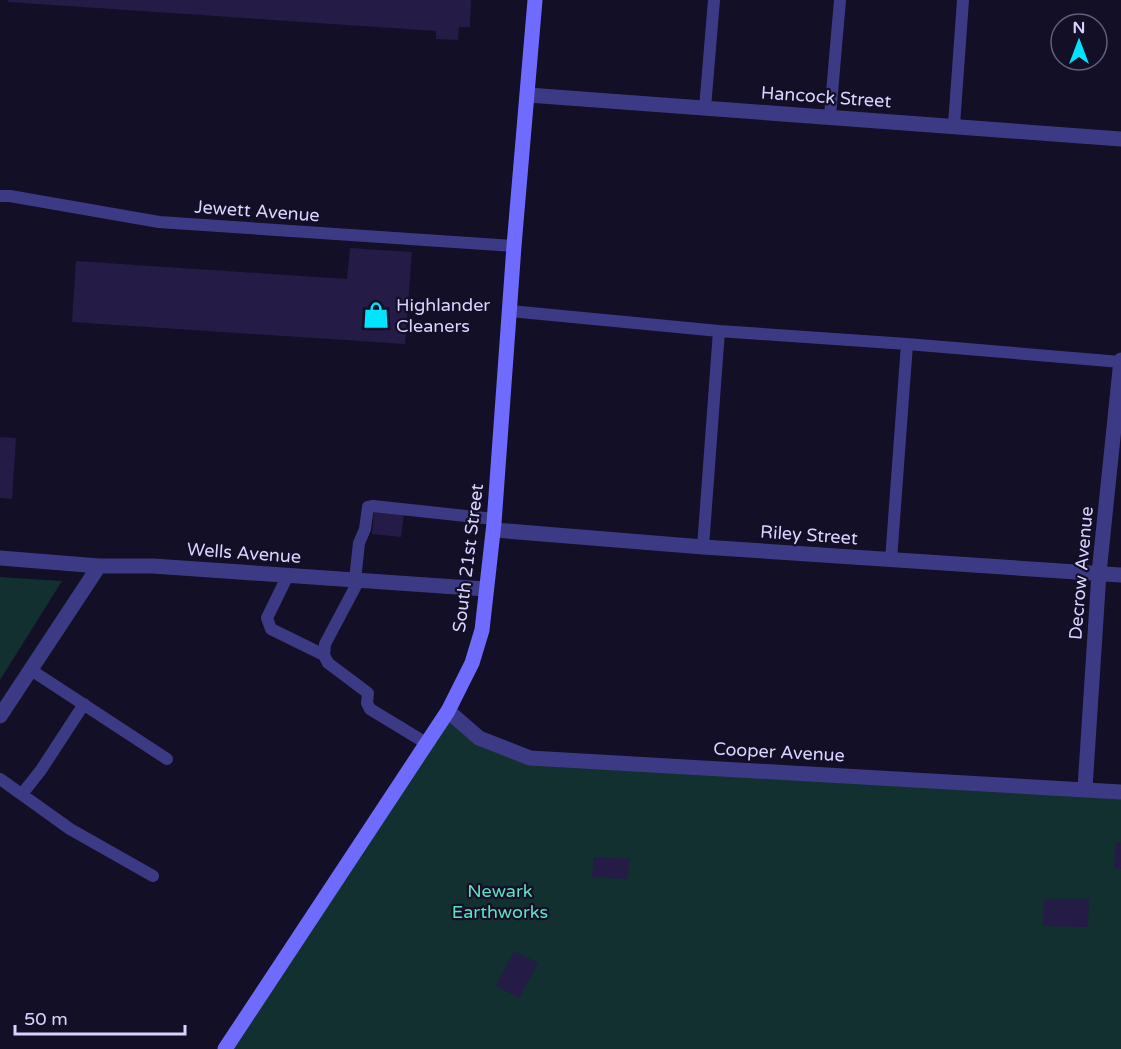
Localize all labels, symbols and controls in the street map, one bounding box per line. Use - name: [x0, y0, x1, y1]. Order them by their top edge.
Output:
- north arrow: [1049, 12, 1109, 72]
- text: N: [1073, 18, 1085, 38]
- street label: Hancock Street: [760, 81, 892, 113]
- street label: Jewett Avenue: [194, 196, 320, 226]
- place label: Highlander Cleaners: [396, 294, 490, 337]
- shop icon: Highlander Cleaners: [361, 300, 391, 330]
- street label: South 21st Street: [448, 482, 488, 634]
- street label: Decrow Avenue: [1064, 505, 1098, 641]
- street label: Riley Street: [760, 521, 859, 549]
- street label: Wells Avenue: [186, 538, 302, 568]
- street label: Cooper Avenue: [713, 738, 845, 766]
- park label: Newark Earthworks: [452, 880, 548, 923]
- scale bar: [15, 998, 184, 1036]
- text: 50 m: [24, 1008, 68, 1030]

